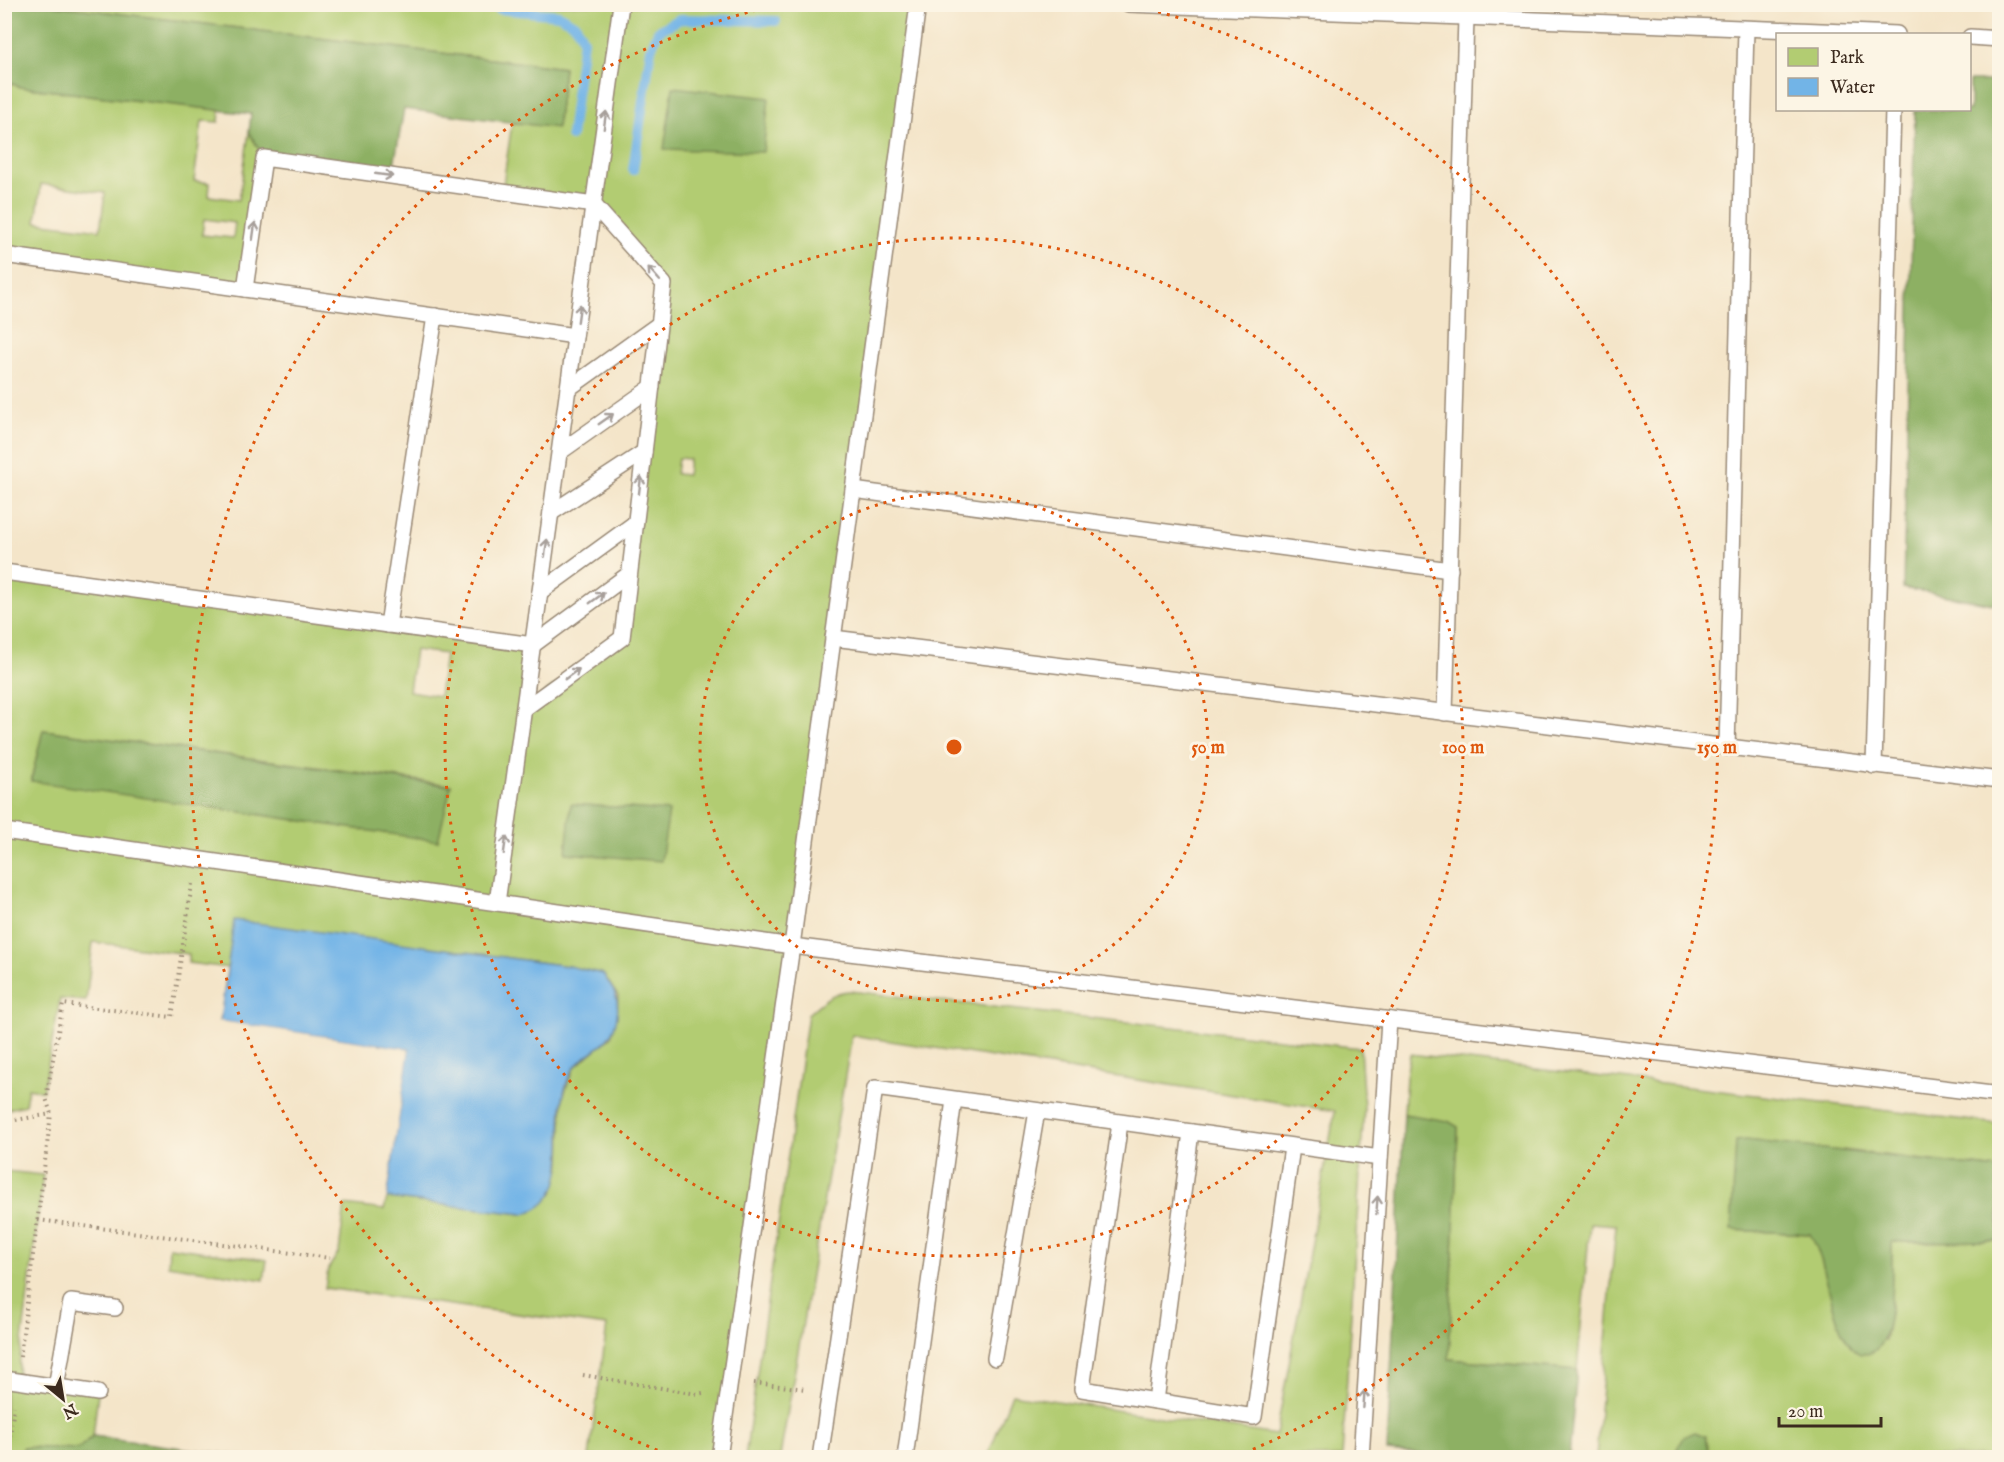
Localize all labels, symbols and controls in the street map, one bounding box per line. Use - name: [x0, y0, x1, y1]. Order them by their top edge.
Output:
- legend: [1776, 33, 1971, 111]
- text: Park: [1830, 47, 1865, 70]
- text: Water: [1830, 77, 1875, 100]
- one-way arrow: [600, 111, 611, 131]
- one-way arrow: [374, 170, 393, 181]
- one-way arrow: [248, 222, 259, 242]
- one-way arrow: [647, 267, 661, 282]
- one-way arrow: [573, 304, 584, 324]
- one-way arrow: [597, 413, 613, 425]
- one-way arrow: [634, 476, 645, 496]
- one-way arrow: [541, 539, 552, 558]
- one-way arrow: [589, 591, 605, 604]
- one-way arrow: [563, 668, 579, 680]
- centre of rings: [944, 737, 964, 757]
- text: 50 m: [1191, 737, 1225, 760]
- text: 100 m: [1442, 737, 1484, 760]
- text: 150 m: [1697, 737, 1737, 760]
- one-way arrow: [500, 836, 511, 856]
- one-way arrow: [1372, 1195, 1383, 1215]
- north arrow: [33, 1369, 93, 1429]
- one-way arrow: [1359, 1390, 1370, 1410]
- scale bar: [1779, 1390, 1881, 1428]
- text: N: [58, 1398, 81, 1422]
- text: 20 m: [1788, 1401, 1823, 1424]

